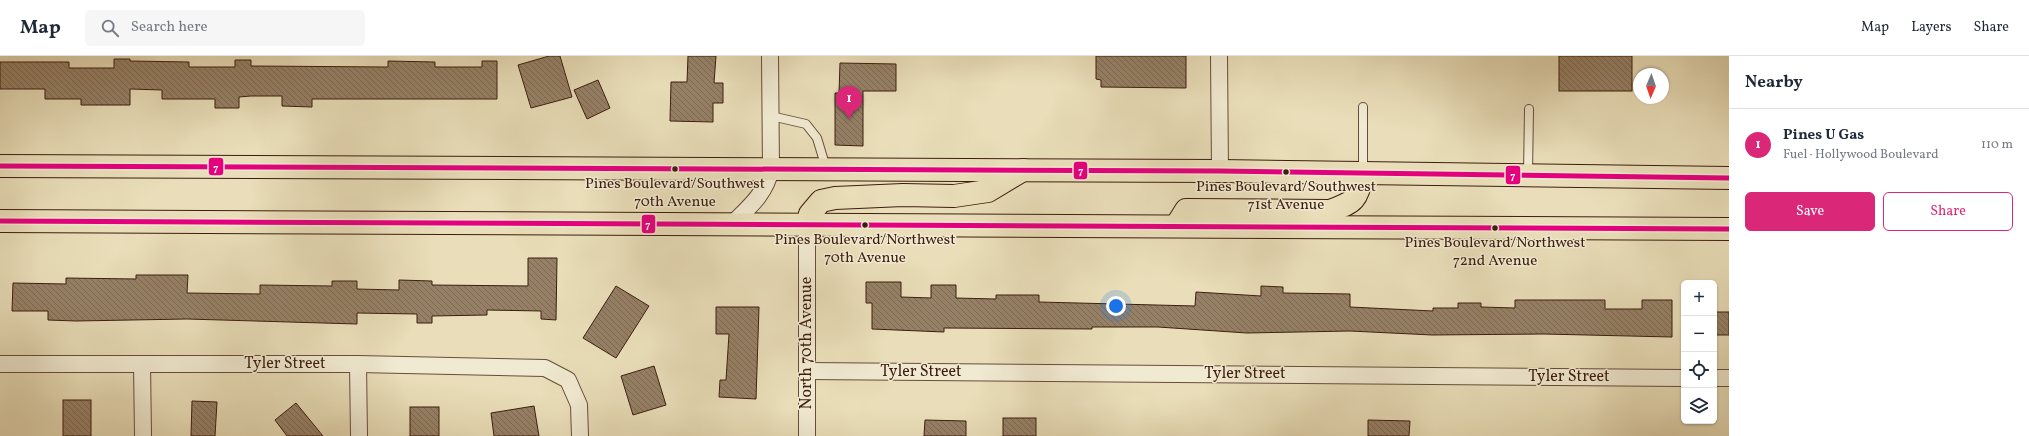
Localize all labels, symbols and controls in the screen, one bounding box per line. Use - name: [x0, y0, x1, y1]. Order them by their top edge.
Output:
- search box: [85, 10, 365, 46]
- text: Map: [20, 15, 61, 41]
- icon: search: [99, 17, 121, 39]
- text: Search here: [131, 17, 208, 38]
- text: Map: [1861, 18, 1889, 37]
- text: Layers: [1911, 18, 1951, 37]
- text: Share: [1973, 18, 2009, 37]
- north arrow: [1633, 68, 1669, 104]
- text: Nearby: [1745, 71, 1803, 94]
- pin: 1: [836, 86, 862, 119]
- text: Pines U Gas: [1783, 125, 1864, 146]
- text: 1: [1755, 136, 1761, 154]
- text: 110 m: [1981, 136, 2013, 154]
- text: Fuel · Hollywood Boulevard: [1783, 146, 1939, 164]
- line badge: 7: [208, 157, 224, 176]
- text: 7: [213, 161, 219, 176]
- line badge: 7: [1073, 161, 1088, 180]
- marker: Pines Boulevard/Southwest 70th Avenue: [670, 164, 680, 174]
- text: 7: [1078, 164, 1084, 179]
- line badge: 7: [1505, 165, 1521, 185]
- marker: Pines Boulevard/Southwest 71st Avenue: [1281, 167, 1291, 177]
- text: 7: [1510, 169, 1516, 184]
- place label: Pines Boulevard/Southwest 70th Avenue: [585, 174, 765, 213]
- place label: Pines Boulevard/Southwest 71st Avenue: [1196, 177, 1376, 216]
- button: Save: [1745, 192, 1875, 231]
- button: Share: [1883, 192, 2013, 231]
- line badge: 7: [641, 214, 656, 234]
- text: 7: [645, 218, 651, 233]
- marker: Pines Boulevard/Northwest 70th Avenue: [860, 220, 870, 230]
- marker: Pines Boulevard/Northwest 72nd Avenue: [1490, 223, 1500, 233]
- place label: Pines Boulevard/Northwest 70th Avenue: [775, 230, 955, 269]
- place label: Pines Boulevard/Northwest 72nd Avenue: [1405, 233, 1585, 272]
- street label: North 70th Avenue: [796, 277, 818, 409]
- map controls: [1681, 280, 1717, 424]
- button: +: [1681, 280, 1717, 316]
- your location: [1106, 296, 1126, 316]
- button: −: [1681, 316, 1717, 352]
- button: locate: [1681, 352, 1717, 388]
- street label: Tyler Street: [244, 353, 326, 375]
- street label: Tyler Street: [880, 361, 962, 383]
- street label: Tyler Street: [1204, 363, 1286, 385]
- street label: Tyler Street: [1528, 366, 1610, 388]
- button: layers: [1681, 388, 1717, 424]

